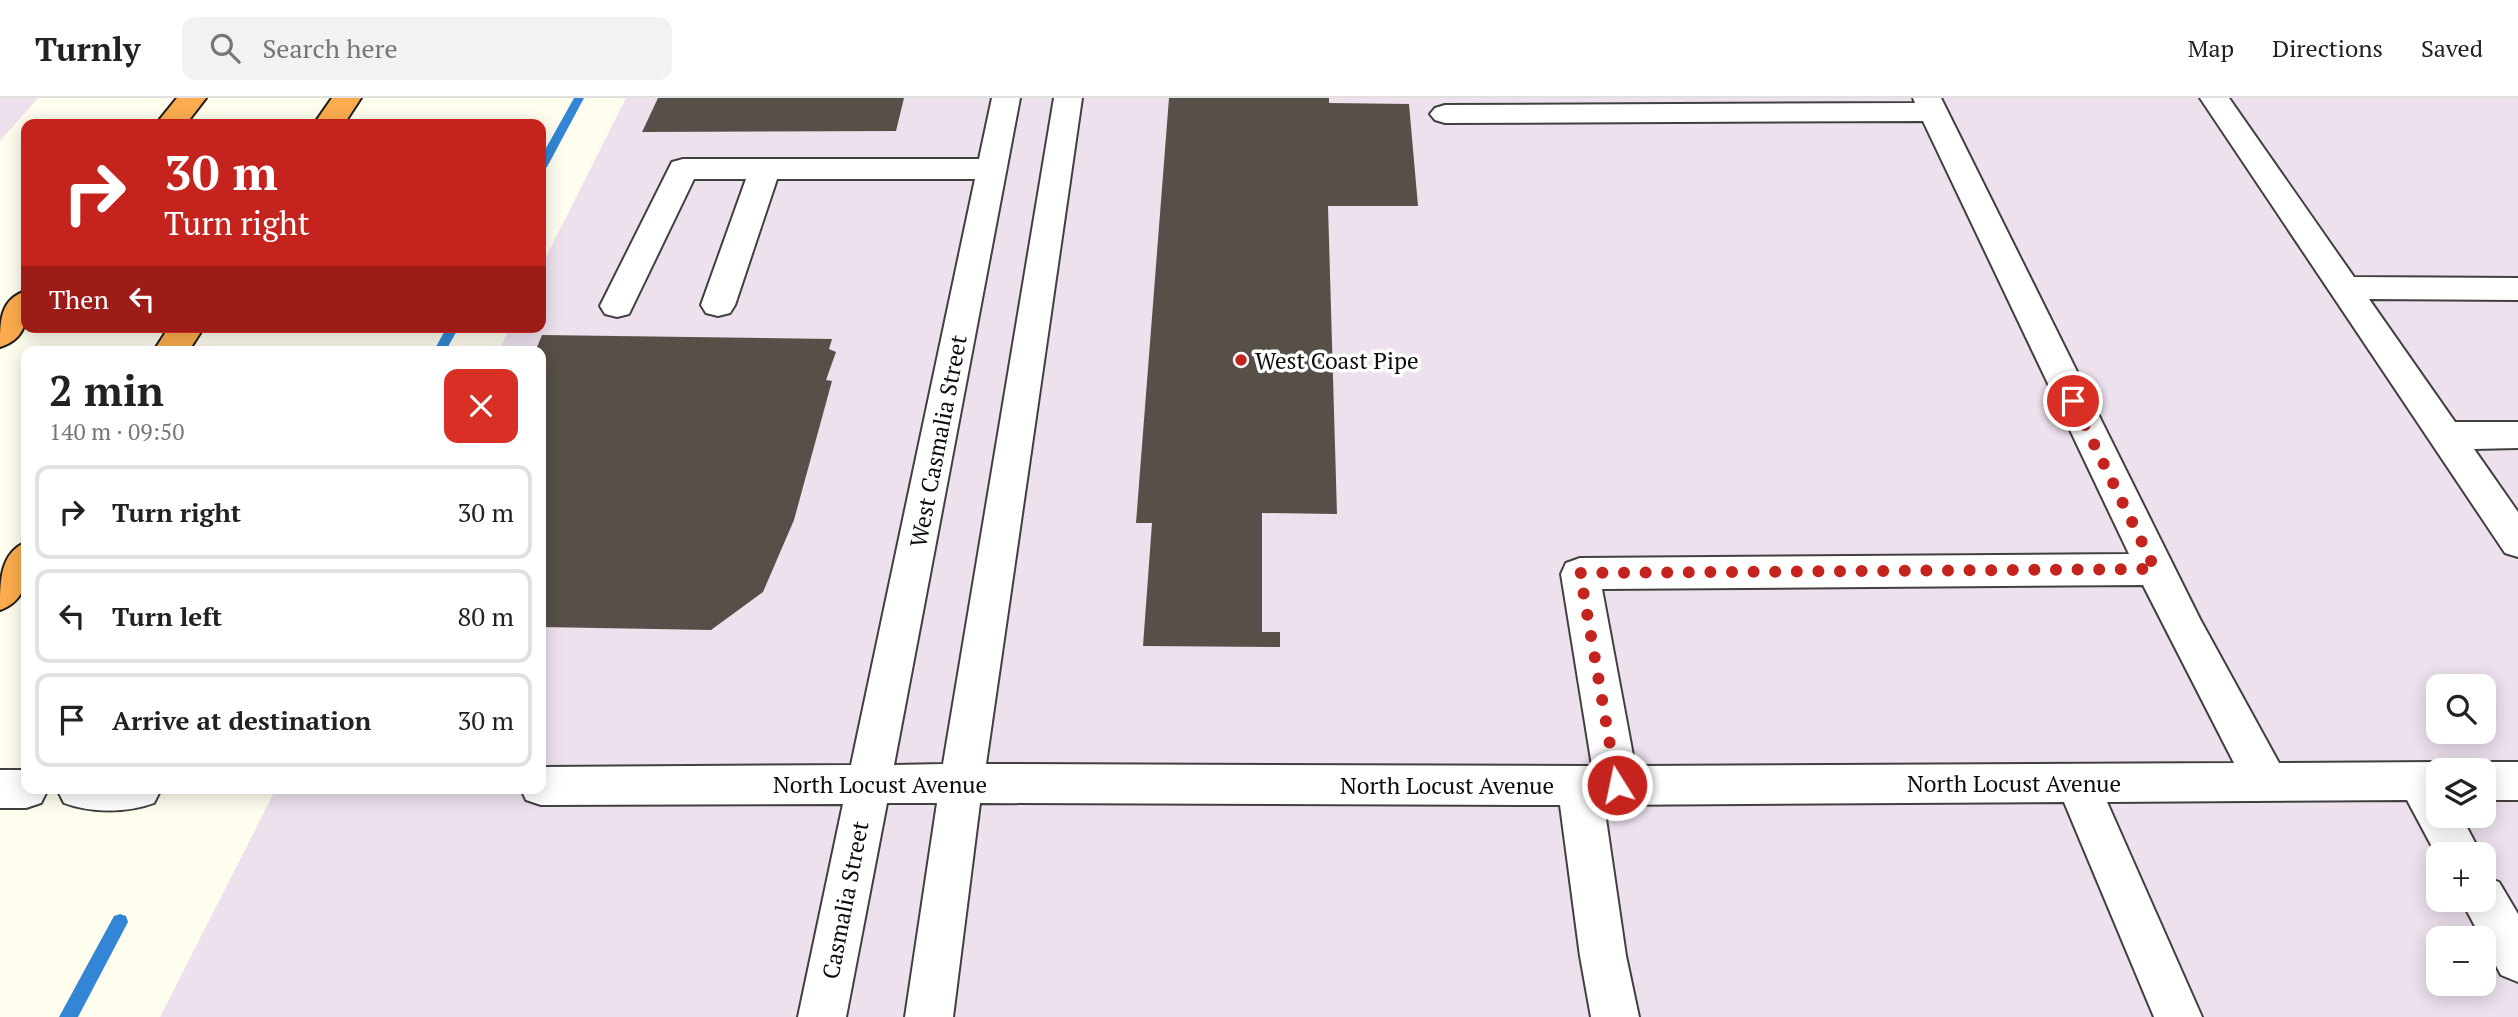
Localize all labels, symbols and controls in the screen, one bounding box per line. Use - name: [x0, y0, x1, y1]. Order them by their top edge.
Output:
- search box: [182, 17, 672, 80]
- text: Turnly: [35, 27, 140, 70]
- icon: search: [206, 29, 244, 67]
- text: Search here: [262, 31, 398, 65]
- text: Map: [2188, 32, 2234, 64]
- text: Directions: [2272, 32, 2383, 64]
- text: Saved: [2421, 32, 2483, 64]
- text: 30 m: [164, 139, 278, 204]
- icon: right: [49, 147, 140, 238]
- text: Turn right: [164, 202, 310, 244]
- icon: left: [123, 280, 161, 318]
- text: Then: [49, 282, 109, 316]
- street label: West Casmalia Street: [902, 332, 974, 550]
- place label: West Coast Pipe: [1255, 345, 1419, 376]
- marker: West Coast Pipe: [1233, 352, 1249, 368]
- text: 2 min: [49, 362, 164, 418]
- button: close: [444, 369, 518, 443]
- pin: [2043, 371, 2103, 431]
- icon: arrive: [2054, 382, 2092, 420]
- text: 140 m · 09:50: [49, 416, 184, 447]
- icon: right: [53, 493, 91, 531]
- text: Turn right: [112, 495, 241, 529]
- text: 30 m: [458, 495, 514, 529]
- icon: left: [53, 597, 91, 635]
- text: Turn left: [112, 599, 222, 633]
- text: 80 m: [458, 599, 514, 633]
- map controls: [2426, 674, 2496, 996]
- button: search: [2426, 674, 2496, 744]
- icon: arrive: [53, 701, 91, 739]
- text: Arrive at destination: [112, 703, 371, 737]
- text: 30 m: [458, 703, 514, 737]
- position arrow: [1580, 748, 1654, 822]
- button: layers: [2426, 758, 2496, 828]
- street label: North Locust Avenue: [1907, 768, 2121, 799]
- street label: North Locust Avenue: [773, 769, 987, 800]
- street label: North Locust Avenue: [1340, 770, 1554, 801]
- street label: Casmalia Street: [814, 818, 876, 982]
- button: +: [2426, 842, 2496, 912]
- button: −: [2426, 926, 2496, 996]

